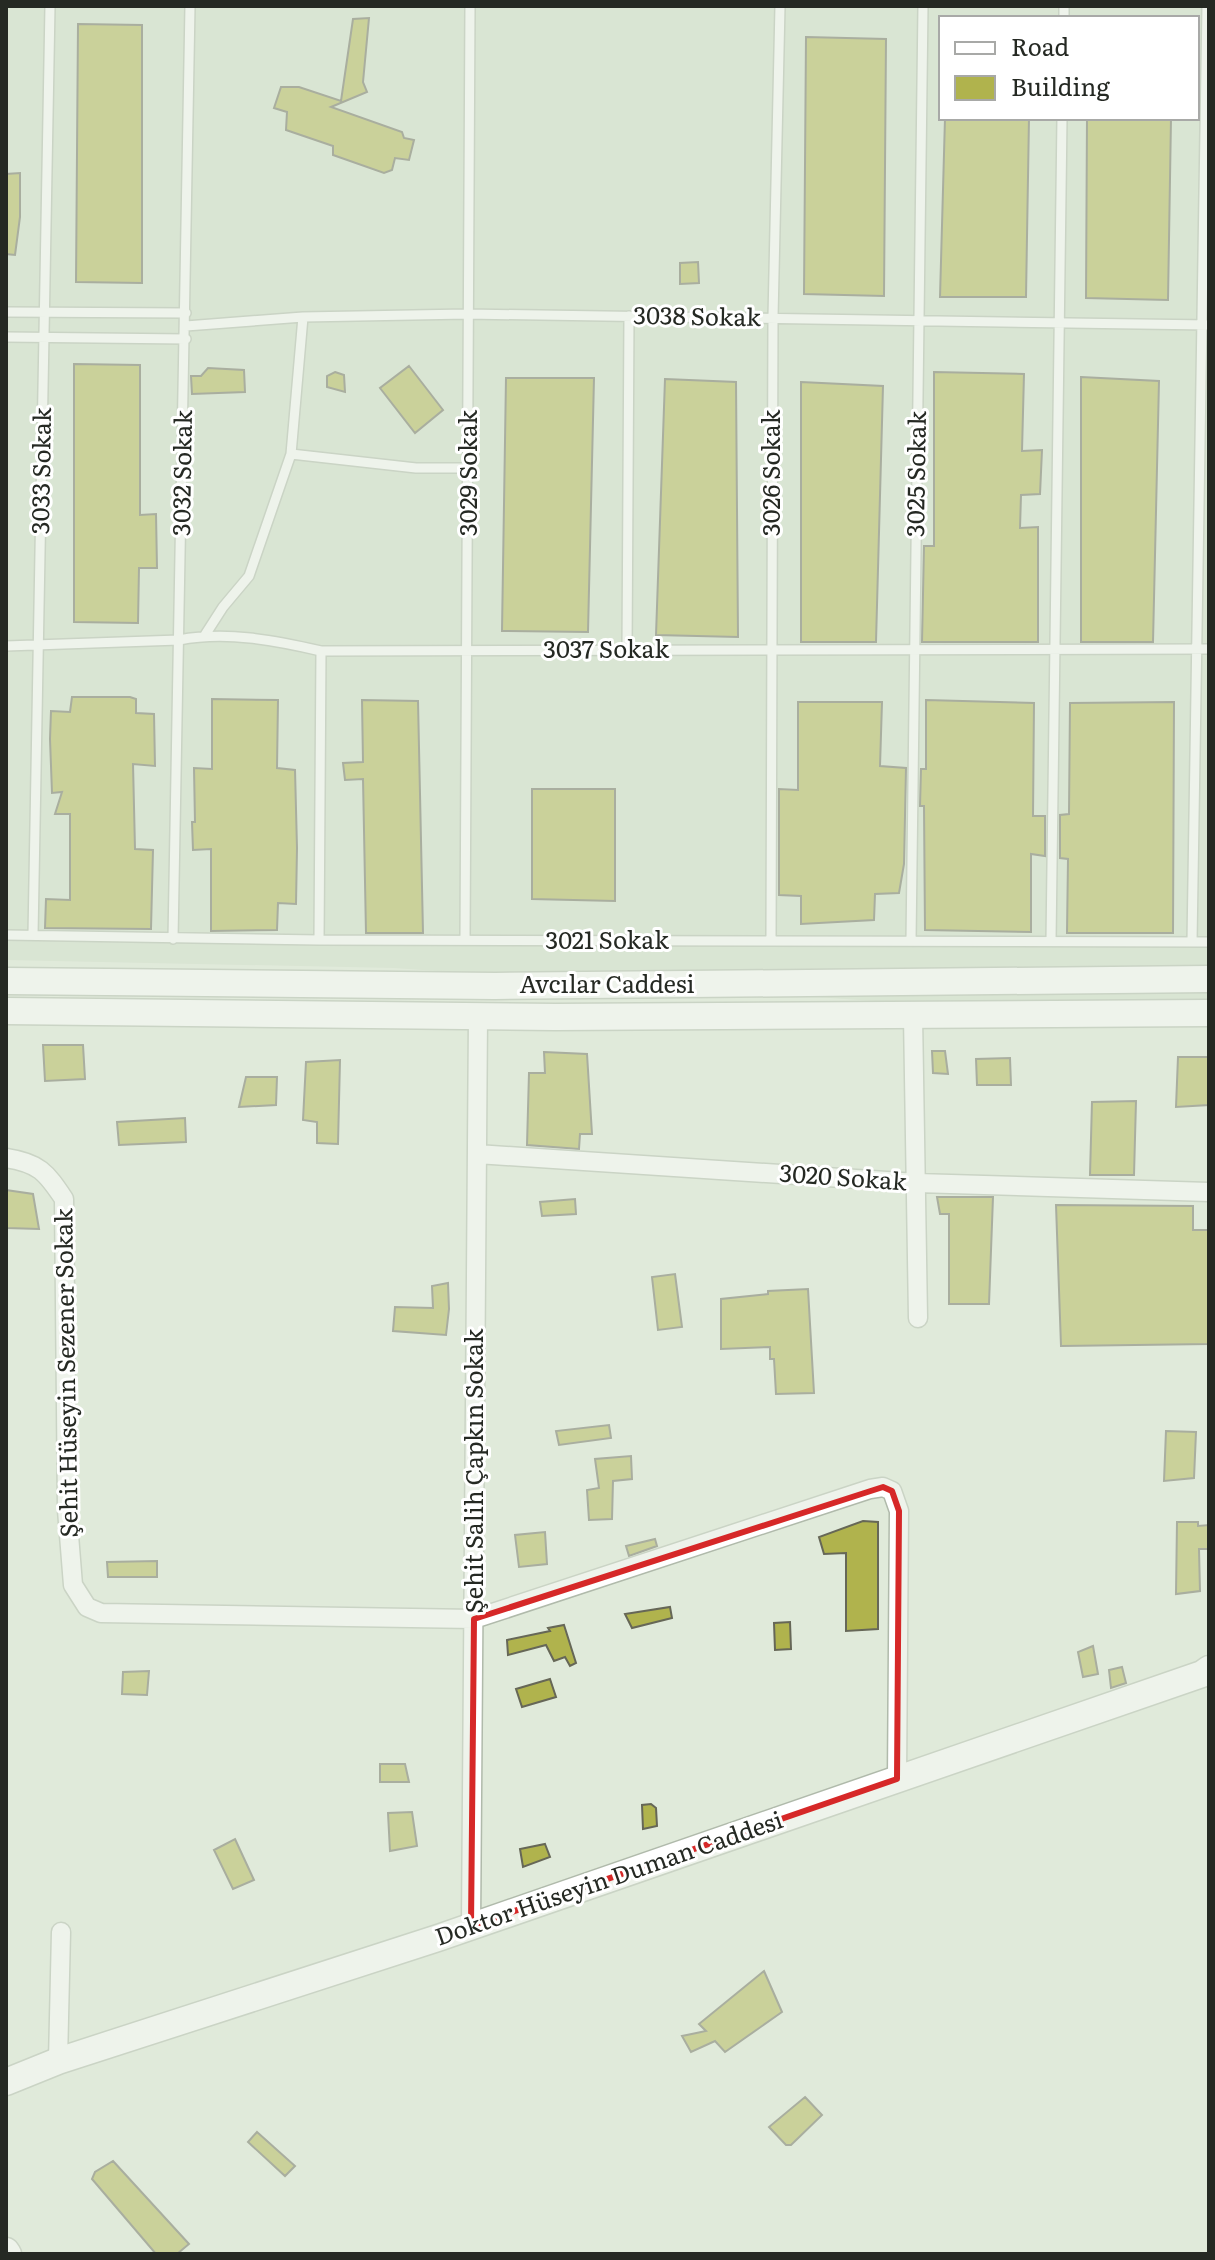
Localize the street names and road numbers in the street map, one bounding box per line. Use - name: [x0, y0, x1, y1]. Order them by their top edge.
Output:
- street label: 3038 Sokak: [633, 296, 762, 333]
- street label: 3033 Sokak: [21, 407, 58, 535]
- street label: 3032 Sokak: [162, 409, 199, 536]
- street label: 3029 Sokak: [449, 409, 484, 536]
- street label: 3026 Sokak: [752, 409, 787, 536]
- street label: 3025 Sokak: [896, 410, 933, 537]
- street label: 3037 Sokak: [543, 630, 669, 665]
- street label: 3021 Sokak: [545, 921, 669, 956]
- street label: Avcılar Caddesi: [519, 965, 695, 1000]
- street label: 3020 Sokak: [778, 1154, 908, 1197]
- street label: Şehit Hüseyin Sezener Sokak: [44, 1208, 85, 1538]
- street label: Şehit Salih Çapkın Sokak: [455, 1328, 490, 1613]
- street label: Doktor Hüseyin Duman Caddesi: [430, 1801, 787, 1953]

